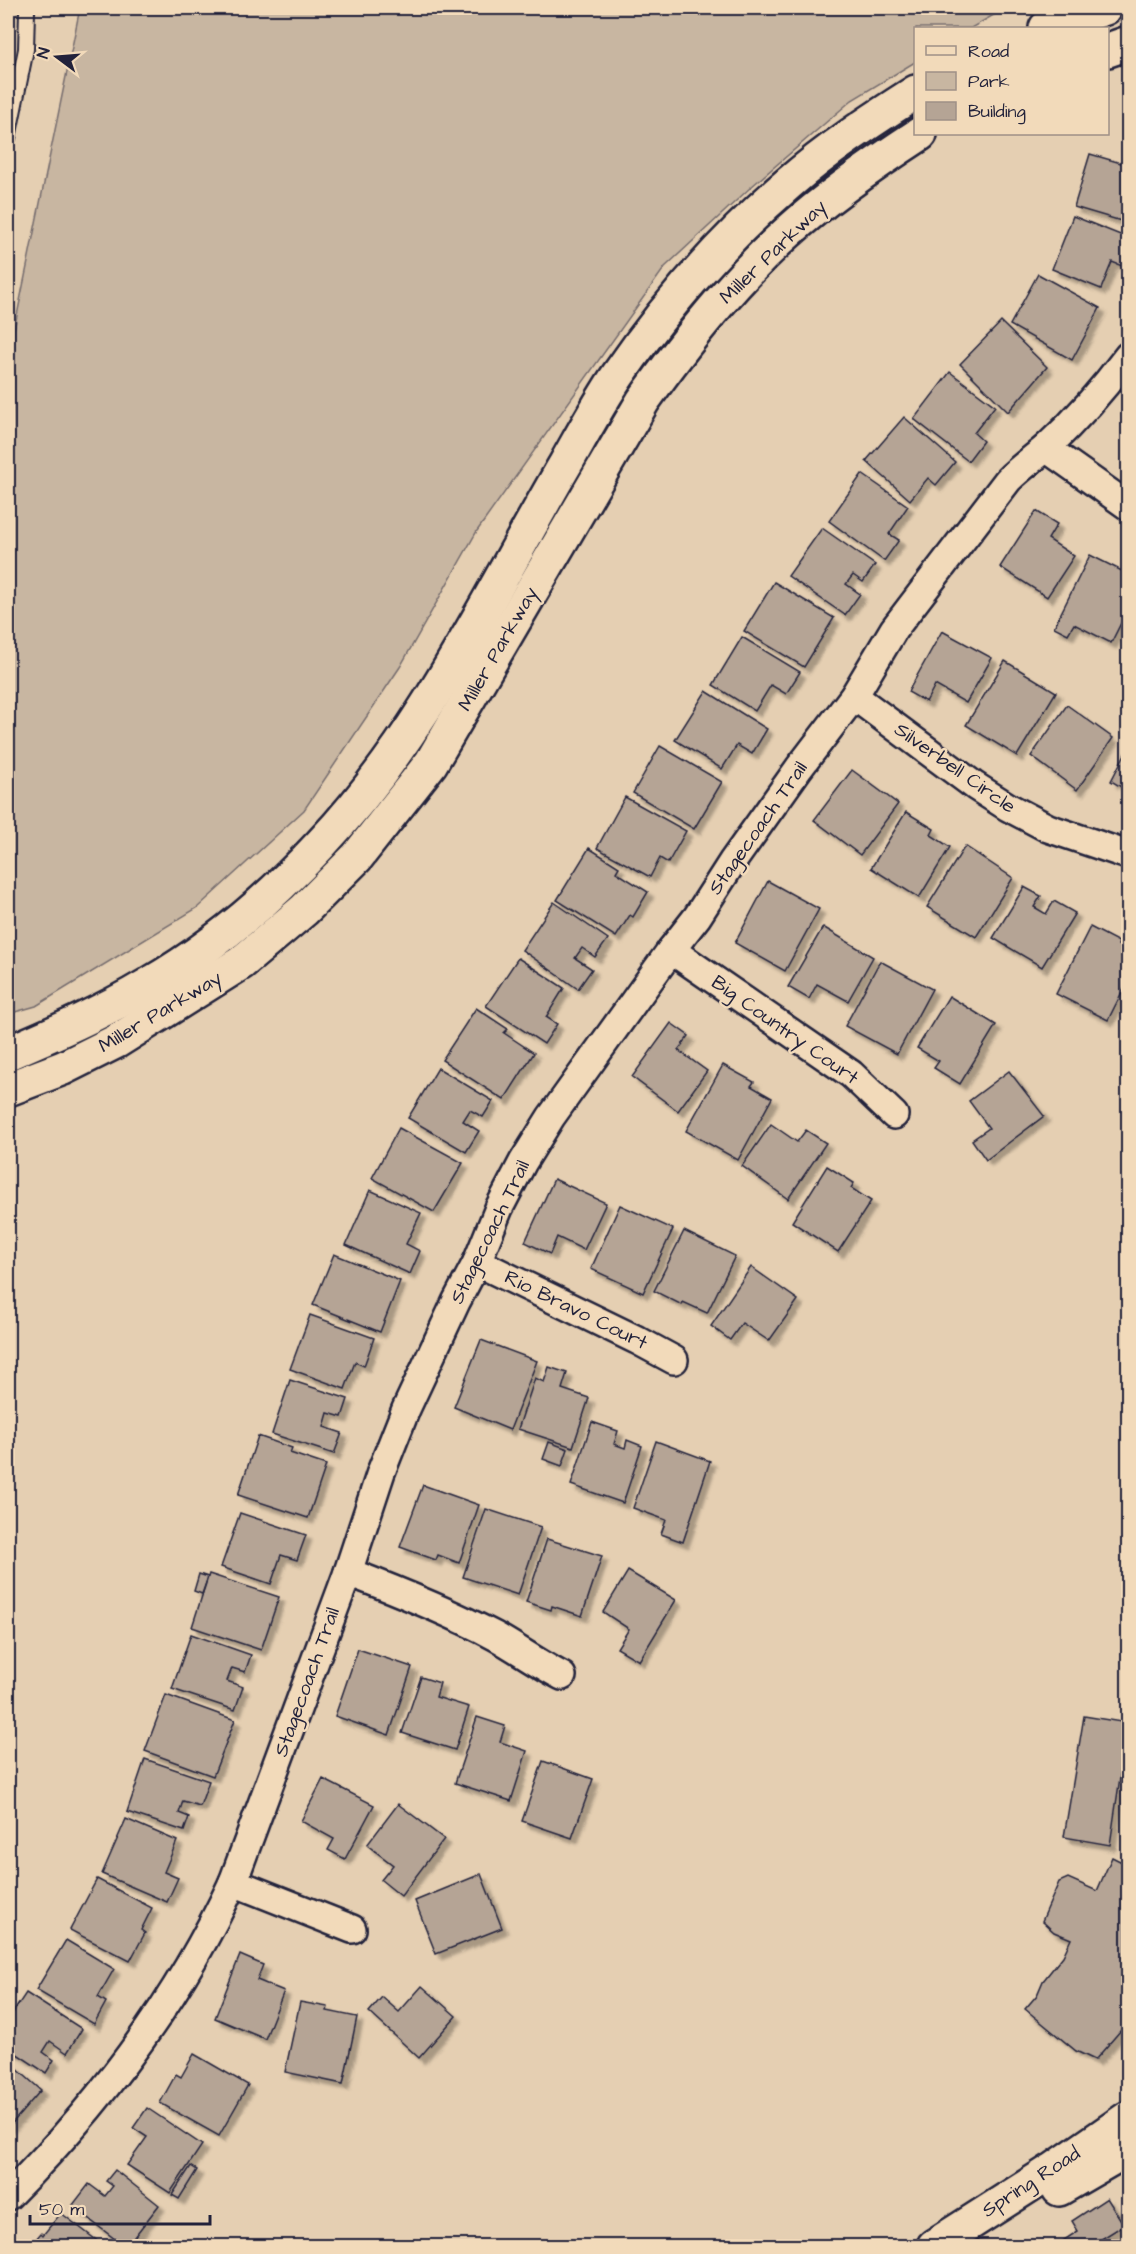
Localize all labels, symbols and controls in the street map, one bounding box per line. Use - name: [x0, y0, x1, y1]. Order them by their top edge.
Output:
- north arrow: [27, 27, 87, 87]
- legend: [914, 27, 1109, 135]
- text: Road: [968, 39, 1009, 64]
- text: N: [32, 45, 55, 61]
- text: Park: [968, 69, 1010, 94]
- text: Building: [968, 99, 1026, 125]
- street label: Miller Parkway: [713, 194, 834, 311]
- street label: Miller Parkway: [451, 582, 546, 717]
- street label: Silverbell Circle: [889, 716, 1022, 820]
- street label: Stagecoach Trail: [702, 756, 815, 901]
- street label: Miller Parkway: [93, 964, 227, 1061]
- street label: Big Country Court: [705, 969, 864, 1092]
- street label: Stagecoach Trail: [443, 1155, 538, 1309]
- street label: Rio Bravo Court: [500, 1263, 652, 1357]
- street label: Stagecoach Trail: [267, 1604, 348, 1761]
- street label: Spring Road: [976, 2140, 1086, 2225]
- scale bar: [30, 2188, 210, 2226]
- text: 50 m: [39, 2197, 84, 2222]

